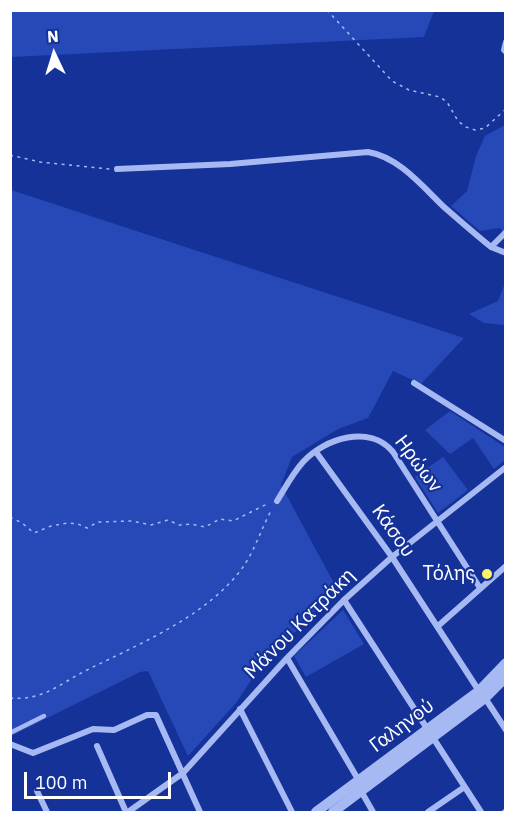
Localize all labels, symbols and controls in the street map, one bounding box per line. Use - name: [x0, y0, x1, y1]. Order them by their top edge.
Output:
- north arrow: [24, 24, 84, 84]
- text: N: [46, 26, 59, 46]
- street label: Ηρώων: [389, 431, 447, 497]
- street label: Κάσου: [366, 500, 420, 562]
- place label: Τόλης: [423, 562, 475, 586]
- street label: Μάνου Κατράκη: [240, 564, 360, 684]
- marker: Τόλης: [480, 567, 494, 581]
- street label: Γαληνού: [365, 694, 439, 758]
- scale bar: [27, 760, 174, 798]
- text: 100 m: [35, 771, 87, 794]

